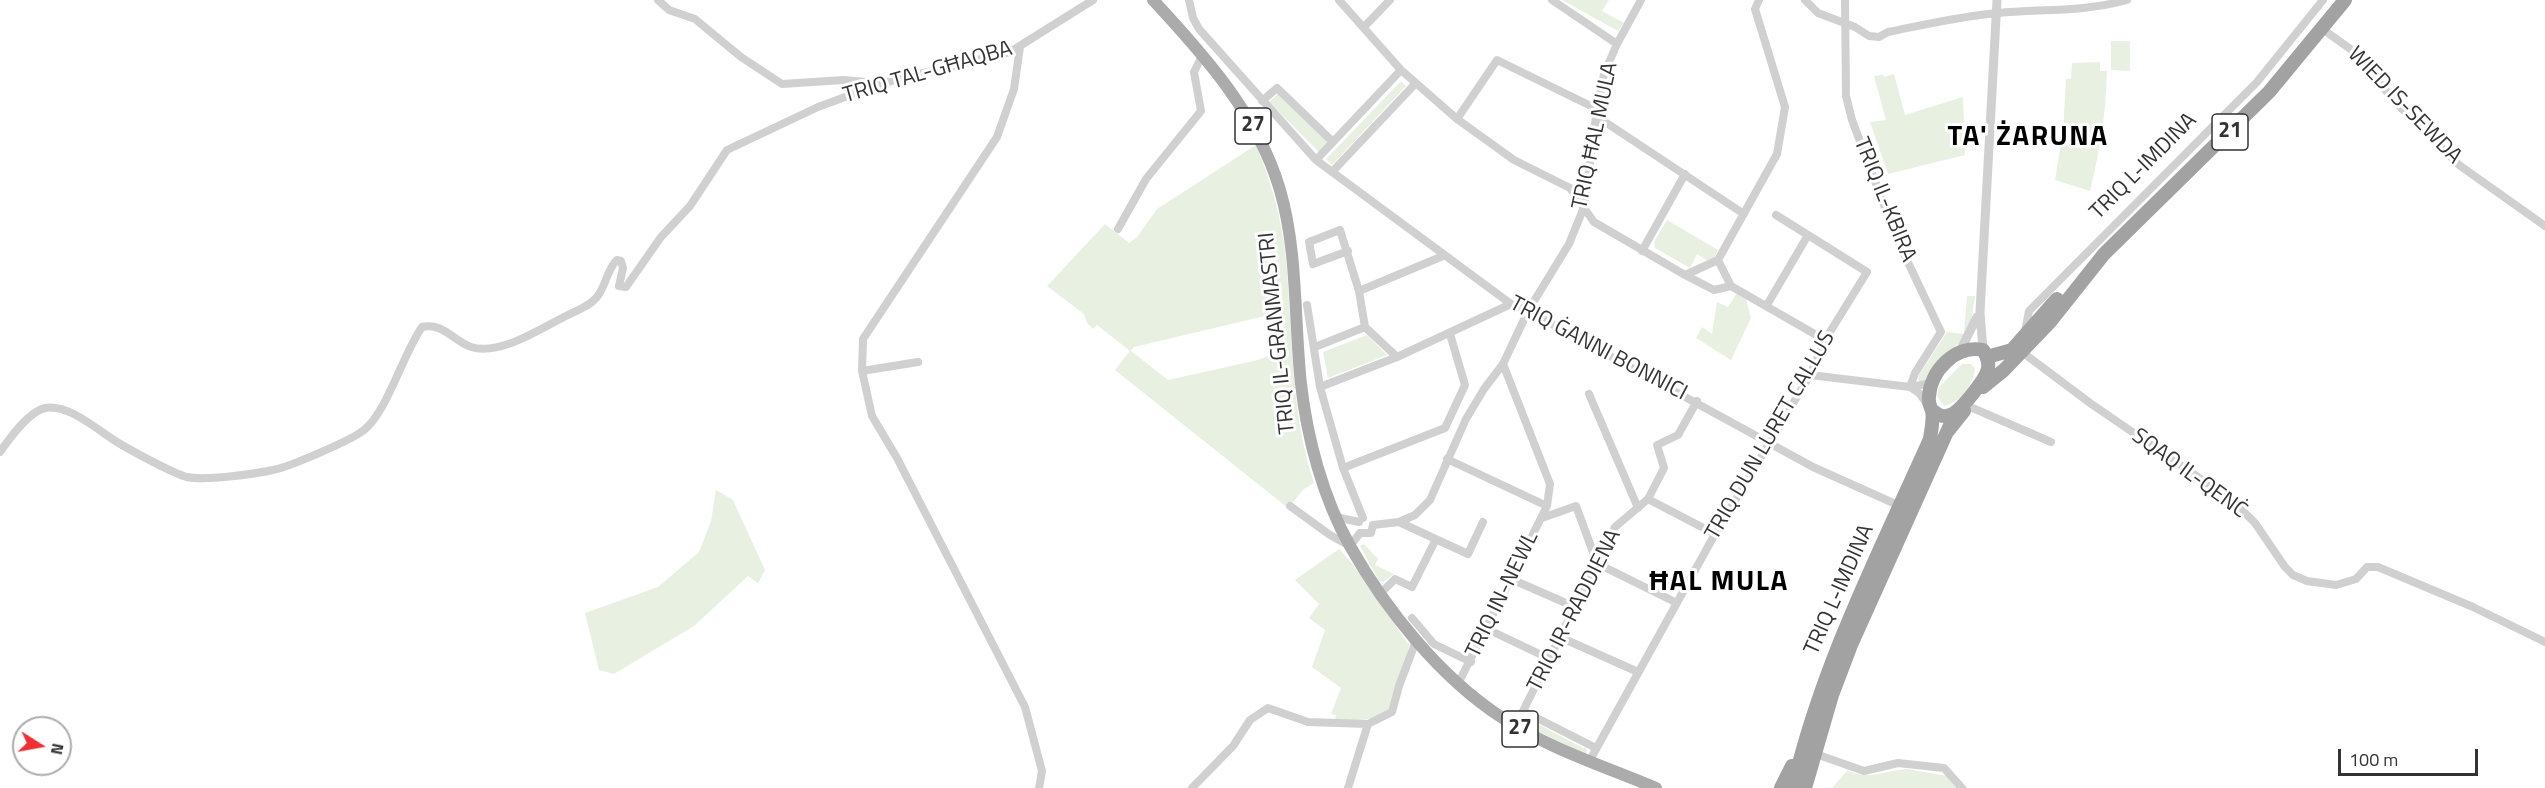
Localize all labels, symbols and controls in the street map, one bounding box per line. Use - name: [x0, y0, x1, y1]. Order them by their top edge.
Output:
- street label: TRIQ TAL-GĦAQBA: [840, 36, 1016, 110]
- street label: WIED IS-SEWDA: [2341, 42, 2467, 170]
- street label: TRIQ ĦAL MULA: [1568, 60, 1624, 212]
- road number: 27: [1235, 108, 1271, 144]
- street label: TRIQ L-IMDINA: [2085, 108, 2203, 226]
- road number: 21: [2212, 114, 2248, 150]
- district label: TA' ŻARUNA: [1947, 121, 2109, 155]
- street label: TRIQ IL-KBIRA: [1847, 134, 1921, 266]
- street label: TRIQ IL-GRANMASTRI: [1254, 231, 1302, 435]
- street label: TRIQ ĠANNI BONNICI: [1505, 291, 1691, 407]
- street label: TRIQ DUN LURET CALLUS: [1700, 327, 1842, 545]
- street label: SQAQ IL-QENĊ: [2126, 423, 2252, 525]
- street label: TRIQ L-IMDINA: [1799, 521, 1881, 659]
- street label: TRIQ IR-RADDIENA: [1523, 525, 1627, 697]
- street label: TRIQ IN-NEWL: [1461, 528, 1545, 662]
- district label: ĦAL MULA: [1649, 566, 1789, 600]
- road number: 27: [1502, 711, 1538, 747]
- north arrow: [12, 716, 72, 776]
- scale bar: [2341, 737, 2480, 775]
- text: N: [45, 741, 71, 757]
- text: 100 m: [2349, 746, 2398, 773]

